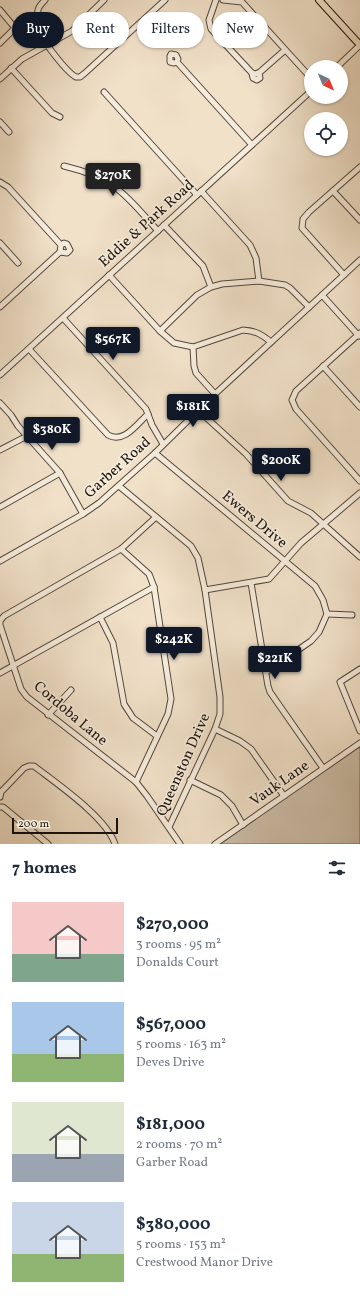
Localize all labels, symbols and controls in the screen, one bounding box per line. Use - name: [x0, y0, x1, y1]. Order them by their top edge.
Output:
- chip: Buy: [12, 12, 64, 48]
- chip: Rent: [72, 12, 129, 48]
- chip: Filters: [137, 12, 204, 48]
- chip: New: [212, 12, 268, 48]
- north arrow: [304, 60, 348, 104]
- map controls: [304, 60, 348, 156]
- button: locate: [304, 112, 348, 156]
- pin: $270K: [85, 163, 141, 197]
- text: $270K: [94, 167, 132, 185]
- street label: Eddie & Park Road: [95, 175, 199, 273]
- pin: $567K: [85, 327, 141, 361]
- text: $567K: [95, 331, 131, 349]
- pin: $181K: [165, 394, 221, 428]
- text: $181K: [176, 398, 210, 416]
- pin: $380K: [24, 417, 80, 451]
- text: $380K: [33, 421, 71, 439]
- street label: Garber Road: [80, 432, 156, 504]
- pin: $200K: [253, 448, 309, 482]
- text: $200K: [261, 452, 301, 470]
- street label: Ewers Drive: [217, 486, 291, 554]
- pin: $242K: [146, 627, 202, 661]
- text: $242K: [155, 631, 193, 649]
- pin: $221K: [247, 646, 303, 680]
- text: $221K: [257, 650, 293, 668]
- street label: Cordoba Lane: [28, 677, 112, 751]
- street label: Queenston Drive: [152, 710, 216, 820]
- street label: Vauk Lane: [246, 756, 314, 812]
- scale bar: [12, 816, 118, 835]
- text: 200 m: [18, 817, 49, 832]
- text: 7 homes: [12, 857, 77, 880]
- icon: filters: [326, 857, 348, 879]
- text: $270,000: [136, 913, 209, 936]
- icon: home: [44, 918, 92, 966]
- text: 3 rooms · 95 m²: [136, 936, 221, 954]
- text: Donalds Court: [136, 954, 219, 972]
- text: $567,000: [136, 1013, 206, 1036]
- icon: home: [44, 1018, 92, 1066]
- text: 5 rooms · 163 m²: [136, 1036, 226, 1054]
- text: Deves Drive: [136, 1054, 204, 1072]
- text: $181,000: [136, 1113, 205, 1136]
- icon: home: [44, 1118, 92, 1166]
- text: 2 rooms · 70 m²: [136, 1136, 222, 1154]
- text: Garber Road: [136, 1154, 208, 1172]
- text: $380,000: [136, 1213, 211, 1236]
- icon: home: [44, 1218, 92, 1266]
- text: 5 rooms · 153 m²: [136, 1236, 226, 1254]
- text: Crestwood Manor Drive: [136, 1254, 273, 1272]

